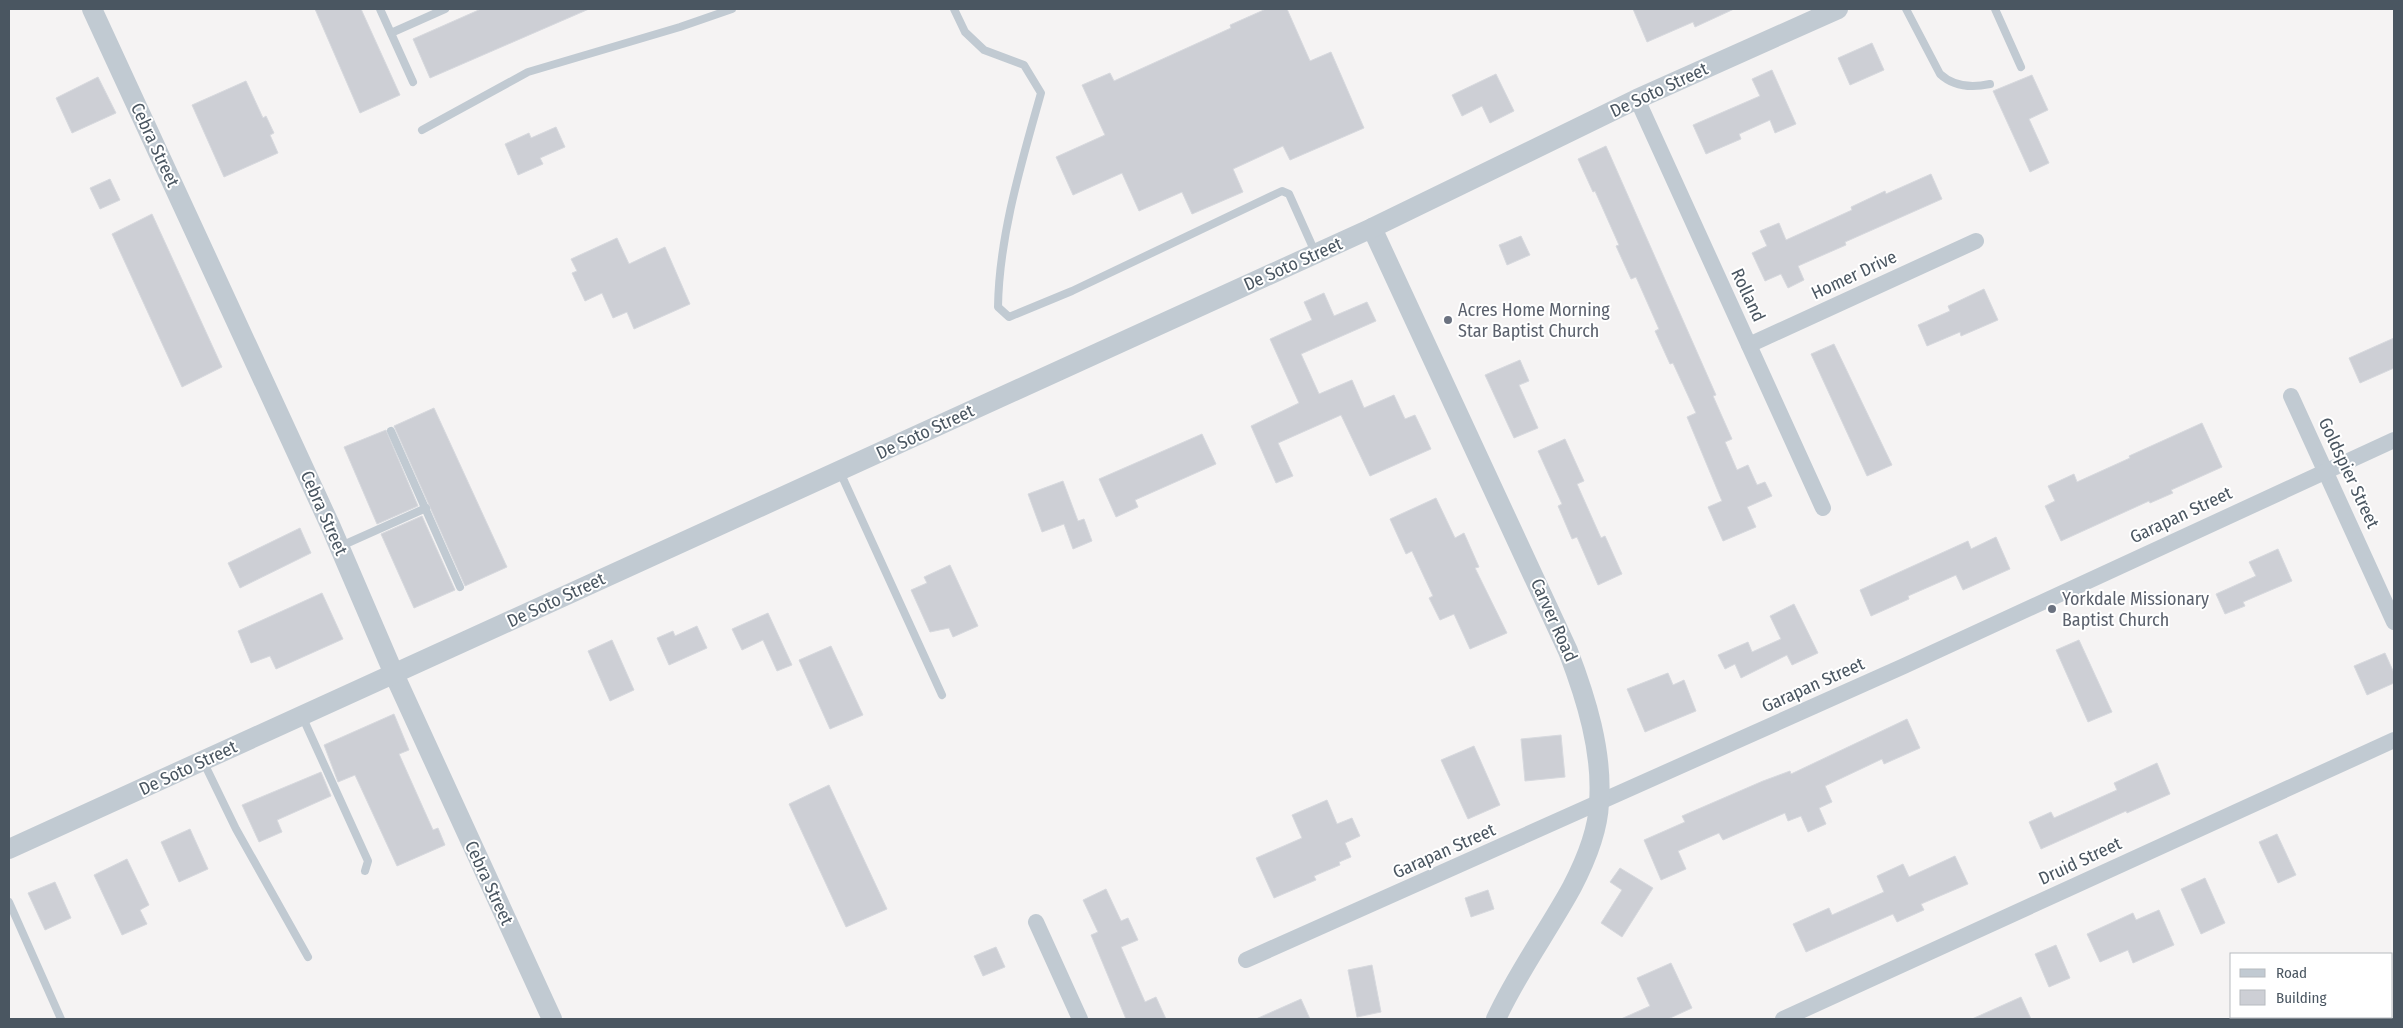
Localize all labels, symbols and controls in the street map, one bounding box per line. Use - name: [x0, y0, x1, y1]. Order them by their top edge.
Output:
- street label: De Soto Street: [1607, 58, 1712, 122]
- street label: Cebra Street: [126, 99, 184, 191]
- street label: De Soto Street: [1240, 232, 1346, 296]
- street label: Homer Drive: [1808, 246, 1900, 304]
- street label: Rolland: [1726, 265, 1770, 325]
- place label: Acres Home Morning Star Baptist Church: [1458, 299, 1610, 342]
- marker: Acres Home Morning Star Baptist Church: [1442, 314, 1454, 326]
- street label: De Soto Street: [873, 400, 978, 464]
- street label: Goldspier Street: [2314, 414, 2384, 532]
- street label: Cebra Street: [296, 467, 352, 559]
- street label: Garapan Street: [2127, 482, 2236, 548]
- street label: De Soto Street: [504, 568, 609, 632]
- street label: Carver Road: [1526, 575, 1582, 665]
- place label: Yorkdale Missionary Baptist Church: [2062, 588, 2209, 631]
- marker: Yorkdale Missionary Baptist Church: [2046, 603, 2058, 615]
- street label: Garapan Street: [1758, 653, 1868, 717]
- street label: De Soto Street: [136, 736, 241, 800]
- street label: Garapan Street: [1389, 819, 1499, 883]
- street label: Druid Street: [2035, 832, 2125, 890]
- street label: Cebra Street: [460, 837, 518, 929]
- legend: [2230, 953, 2393, 1018]
- text: Road: [2276, 964, 2307, 982]
- text: Building: [2276, 989, 2327, 1007]

